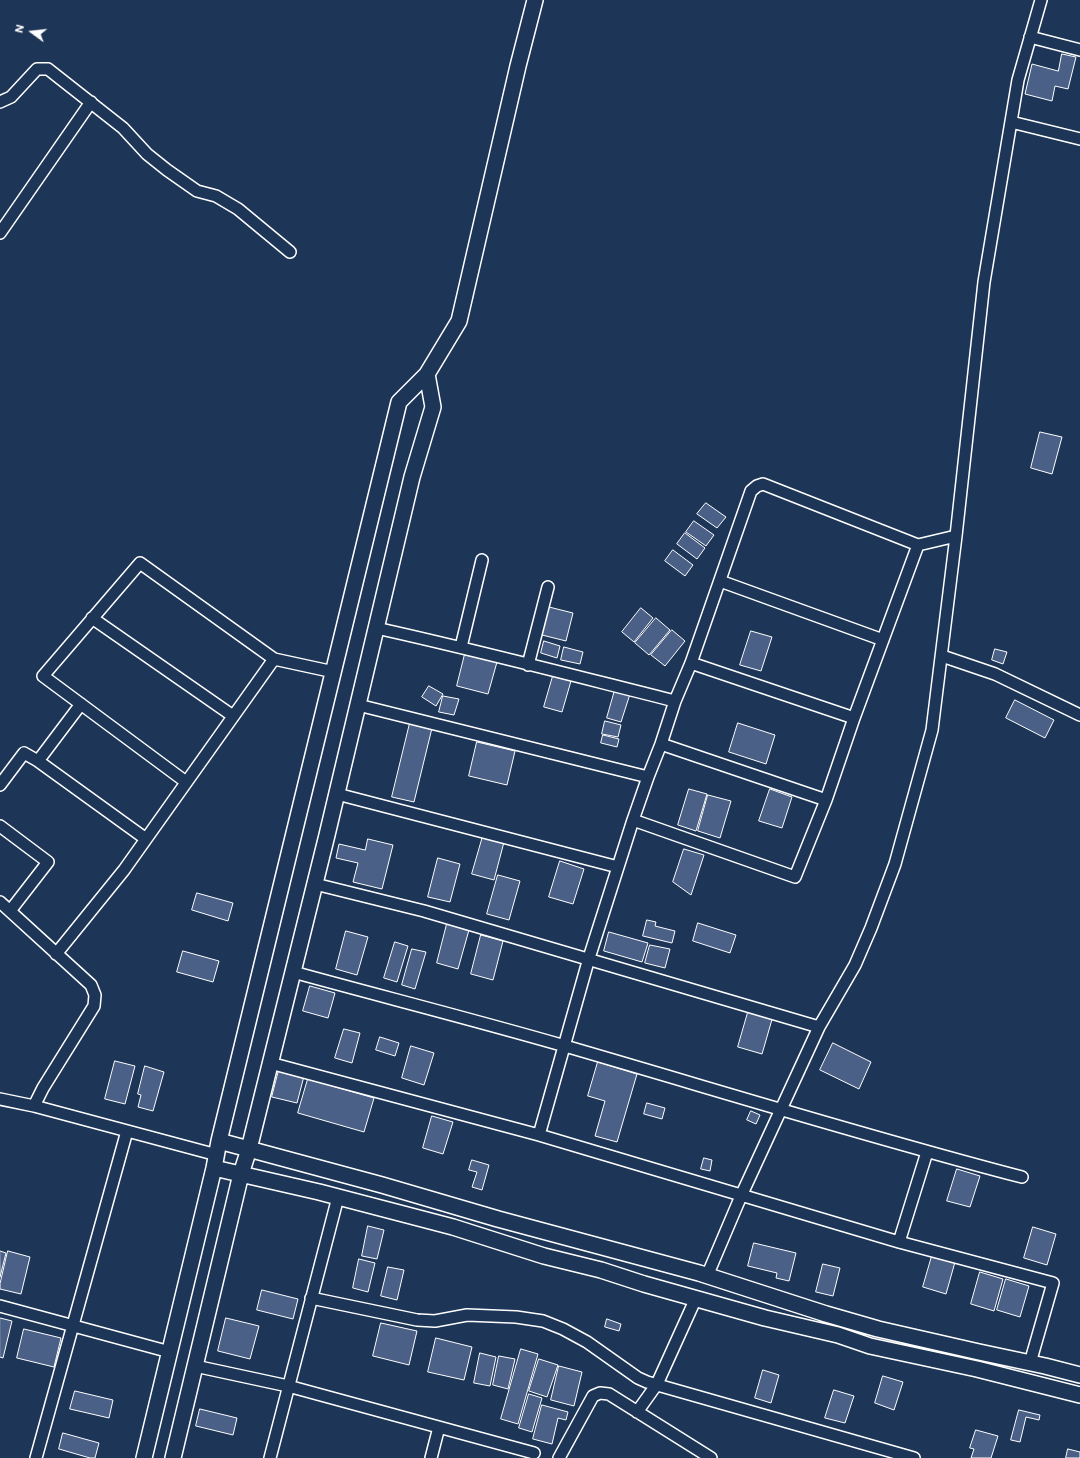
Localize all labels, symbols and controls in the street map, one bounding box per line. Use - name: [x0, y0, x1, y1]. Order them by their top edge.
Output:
- north arrow: [12, 12, 52, 52]
- text: N: [13, 23, 27, 34]

